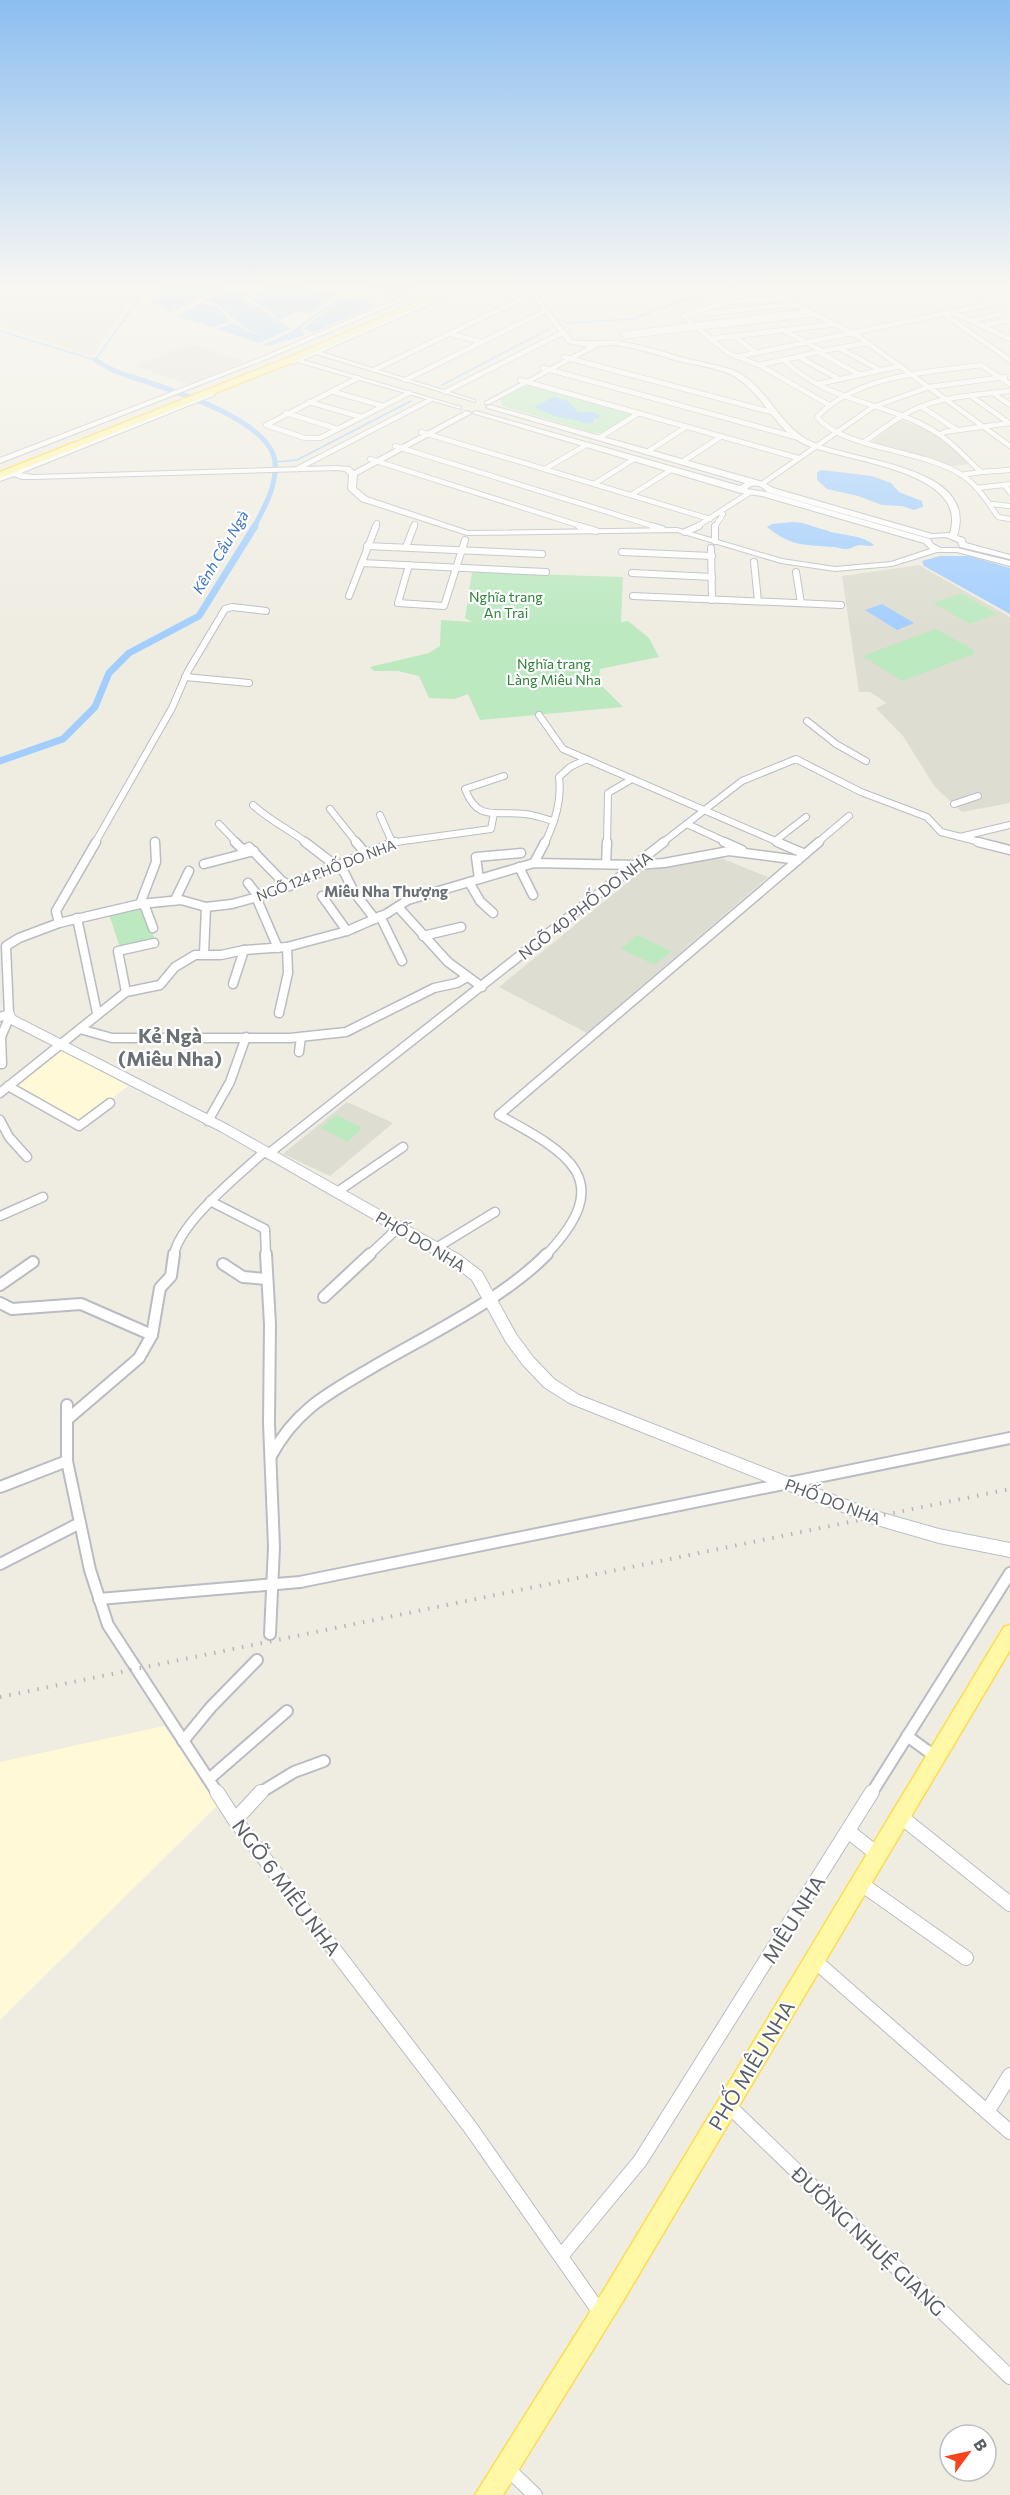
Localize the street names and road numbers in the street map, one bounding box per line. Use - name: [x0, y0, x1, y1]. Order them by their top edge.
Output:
- street label: NGÕ 124 PHỐ DO NHA: [253, 834, 398, 904]
- street label: NGÕ 40 PHỐ DO NHA: [513, 845, 656, 963]
- street label: PHỐ DO NHA: [373, 1205, 470, 1275]
- street label: PHỐ DO NHA: [782, 1472, 884, 1528]
- street label: NGÕ 6 MIÊU NHA: [228, 1814, 346, 1960]
- street label: MIÊU NHA: [757, 1871, 829, 1967]
- street label: PHỐ MIÊU NHA: [701, 1995, 799, 2134]
- street label: ĐƯỜNG NHUỆ GIANG: [786, 2161, 951, 2321]

